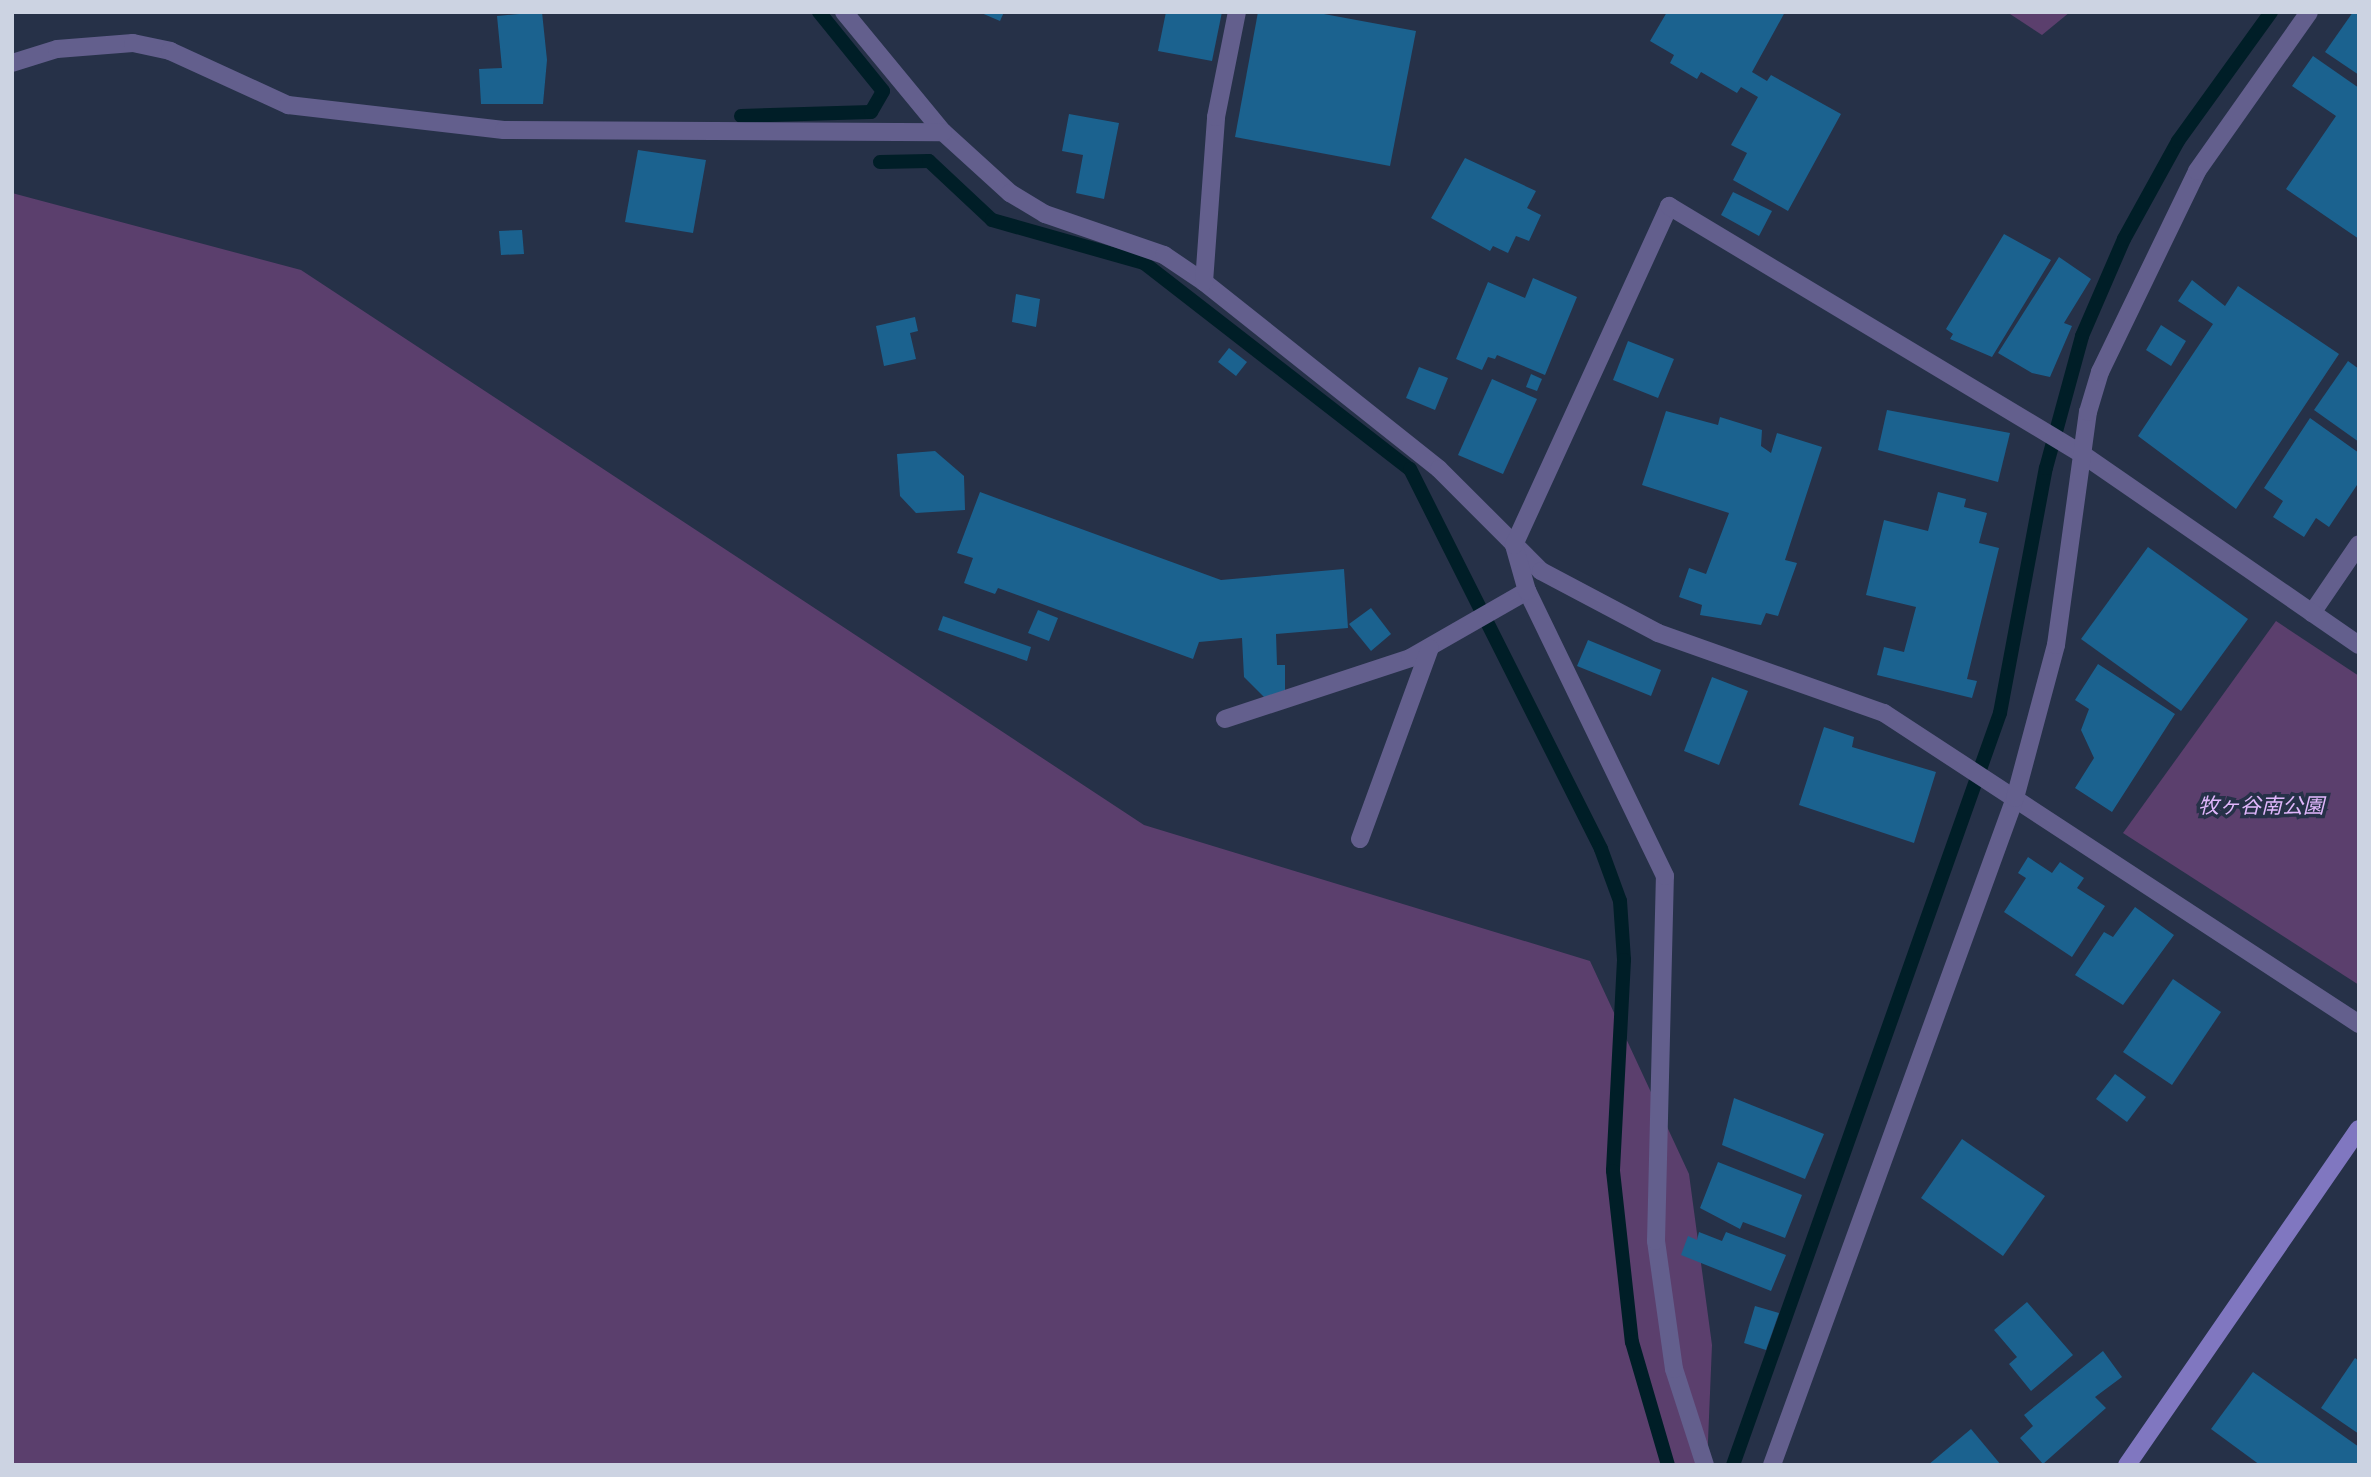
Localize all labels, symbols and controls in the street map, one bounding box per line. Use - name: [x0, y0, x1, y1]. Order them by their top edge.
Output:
- park label: 牧ヶ谷南公園: [2198, 794, 2324, 820]

